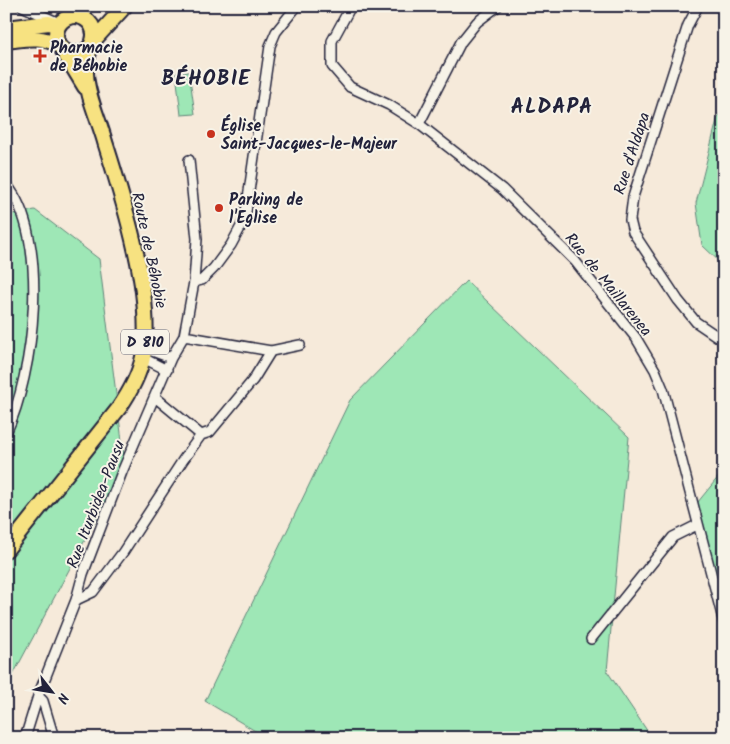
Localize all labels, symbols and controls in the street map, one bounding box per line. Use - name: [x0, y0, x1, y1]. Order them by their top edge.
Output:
- place label: Pharmacie de Béhobie: [50, 36, 127, 79]
- marker: Pharmacie de Béhobie: [34, 50, 46, 62]
- district label: BÉHOBIE: [161, 63, 251, 96]
- district label: ALDAPA: [511, 91, 593, 124]
- street label: Rue d'Aldapa: [607, 109, 657, 198]
- place label: Église Saint-Jacques-le-Majeur: [221, 114, 398, 157]
- marker: Église Saint-Jacques-le-Majeur: [205, 128, 217, 140]
- place label: Parking de l'Eglise: [229, 188, 303, 231]
- street label: Route de Béhobie: [124, 190, 173, 311]
- marker: Parking de l'Eglise: [213, 202, 225, 214]
- street label: Rue de Maillarenea: [558, 228, 658, 342]
- road number: D 810: [121, 330, 169, 354]
- street label: Rue Iturbidea-Pausu: [60, 437, 132, 572]
- north arrow: [28, 666, 78, 716]
- text: N: [50, 689, 74, 708]

